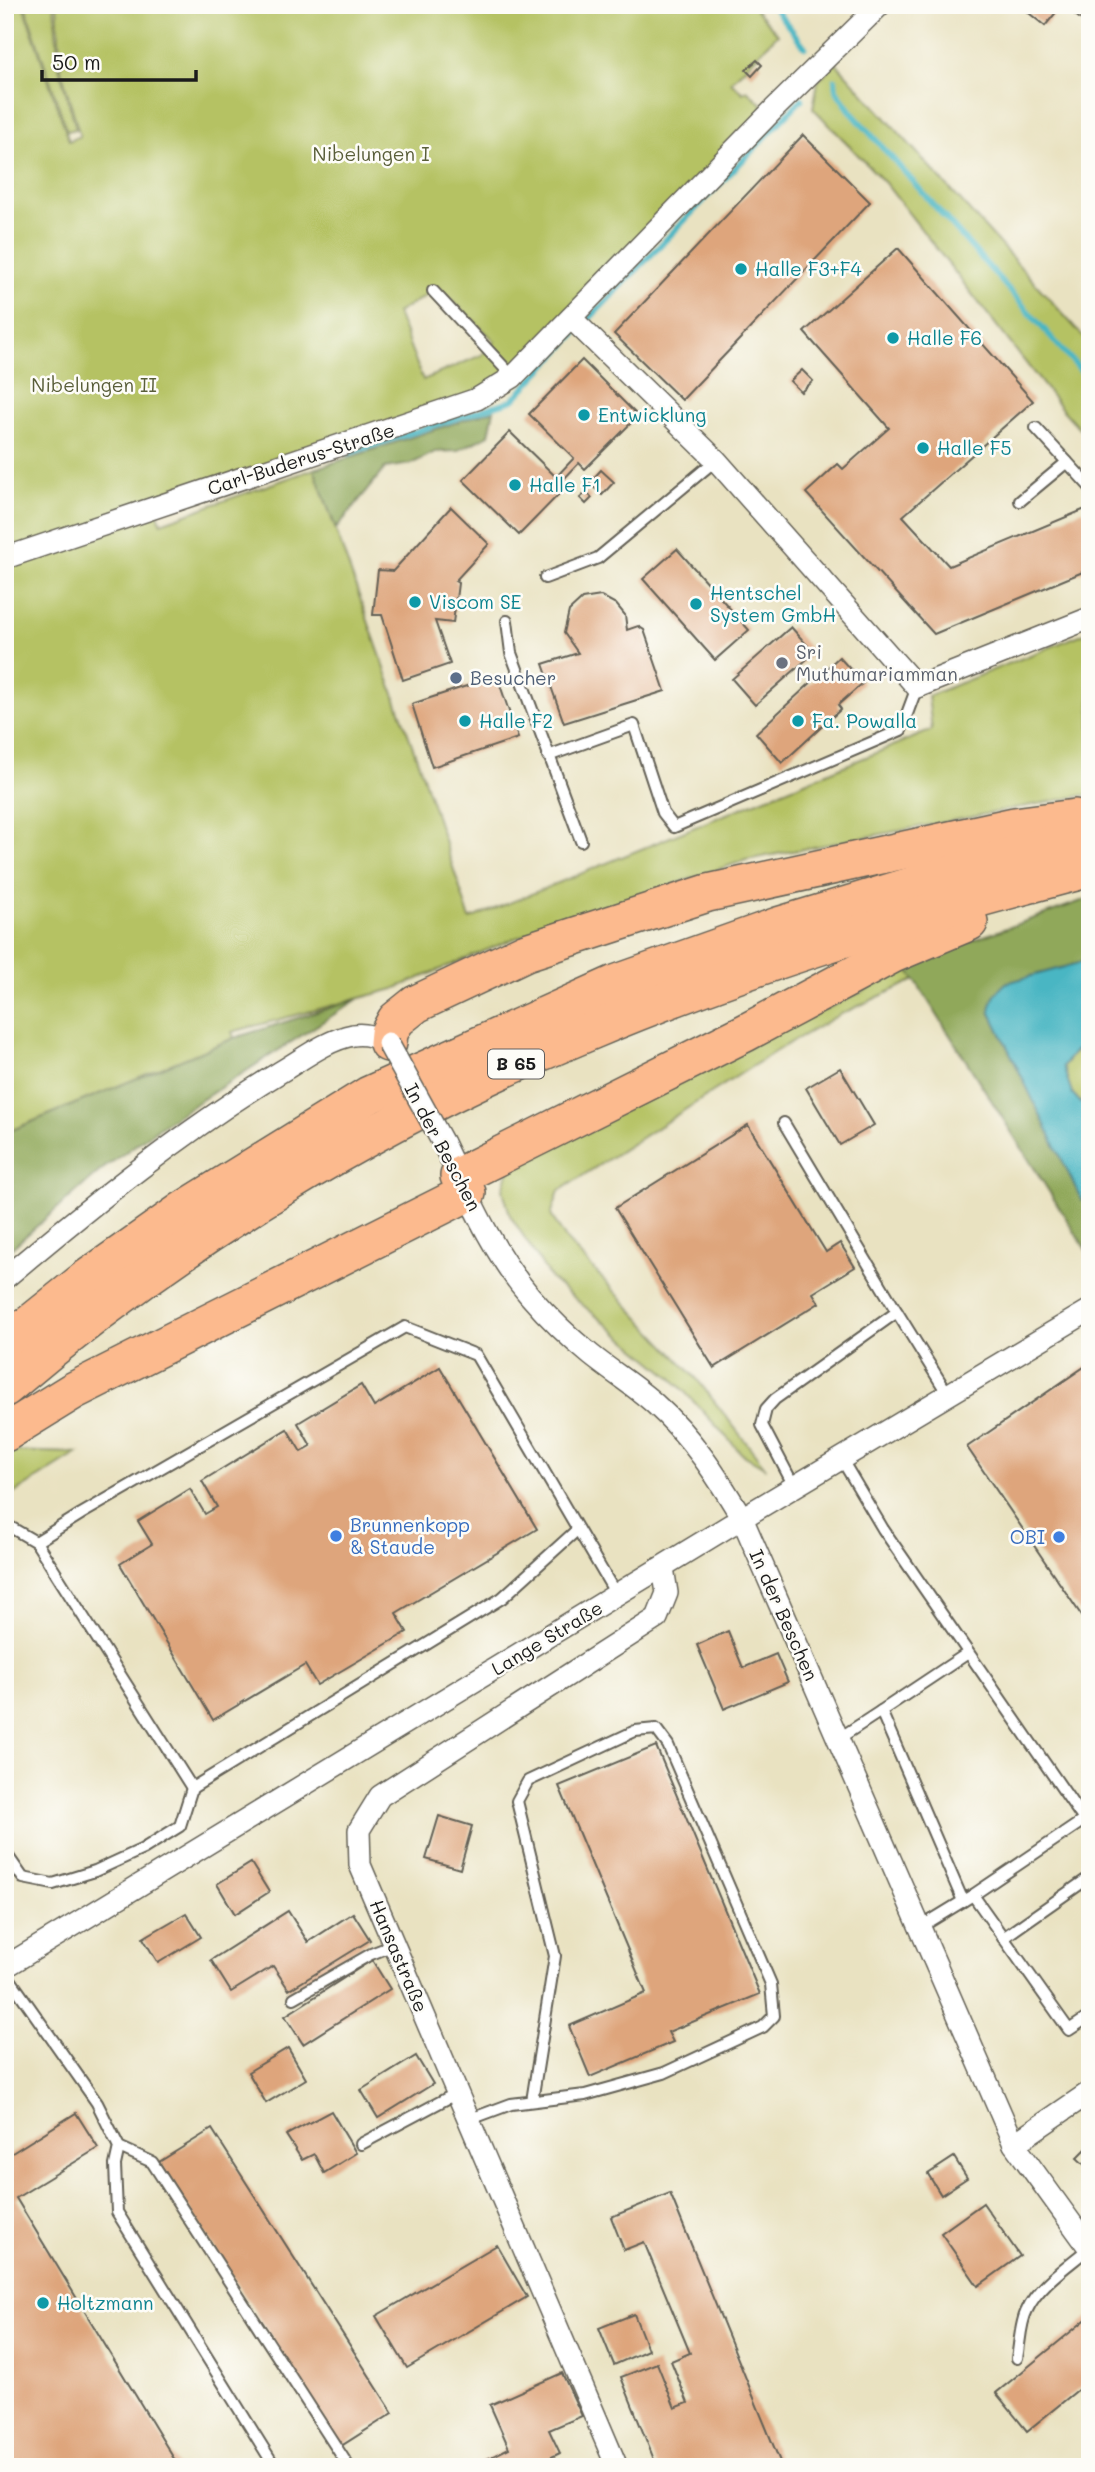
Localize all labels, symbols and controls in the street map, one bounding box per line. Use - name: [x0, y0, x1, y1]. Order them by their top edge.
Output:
- scale bar: [42, 38, 196, 82]
- text: 50 m: [52, 48, 101, 75]
- park label: Nibelungen I: [312, 141, 430, 166]
- place label: Halle F3+F4: [755, 256, 862, 281]
- marker: Halle F3+F4: [733, 261, 749, 277]
- place label: Halle F6: [907, 325, 982, 350]
- marker: Halle F6: [885, 330, 901, 346]
- park label: Nibelungen II: [31, 372, 157, 397]
- place label: Entwicklung: [598, 402, 706, 427]
- marker: Entwicklung: [576, 407, 592, 423]
- street label: Carl-Buderus-Straße: [204, 416, 398, 501]
- place label: Halle F5: [937, 435, 1011, 460]
- marker: Halle F5: [915, 440, 931, 456]
- place label: Halle F1: [529, 472, 601, 497]
- marker: Halle F1: [507, 477, 523, 493]
- place label: Hentschel System GmbH: [710, 580, 836, 627]
- place label: Viscom SE: [429, 589, 522, 614]
- marker: Viscom SE: [407, 594, 423, 610]
- marker: Hentschel System GmbH: [688, 596, 704, 612]
- place label: Sri Muthumariamman: [796, 639, 958, 686]
- marker: Sri Muthumariamman: [774, 655, 790, 671]
- place label: Besucher: [470, 665, 556, 690]
- marker: Besucher: [448, 670, 464, 686]
- place label: Halle F2: [479, 708, 553, 733]
- place label: Fa. Powalla: [812, 708, 917, 733]
- marker: Halle F2: [457, 713, 473, 729]
- marker: Fa. Powalla: [790, 713, 806, 729]
- road number: B 65: [488, 1050, 544, 1078]
- street label: In der Beschen: [399, 1079, 488, 1215]
- place label: Brunnenkopp & Staude: [350, 1512, 470, 1559]
- place label: OBI: [1010, 1524, 1045, 1549]
- marker: Brunnenkopp & Staude: [328, 1528, 344, 1544]
- marker: OBI: [1051, 1529, 1067, 1545]
- street label: In der Beschen: [744, 1545, 825, 1684]
- street label: Lange Straße: [487, 1595, 607, 1681]
- street label: Hansastraße: [365, 1896, 434, 2016]
- place label: Holtzmann: [57, 2290, 154, 2315]
- marker: Holtzmann: [35, 2295, 51, 2311]

